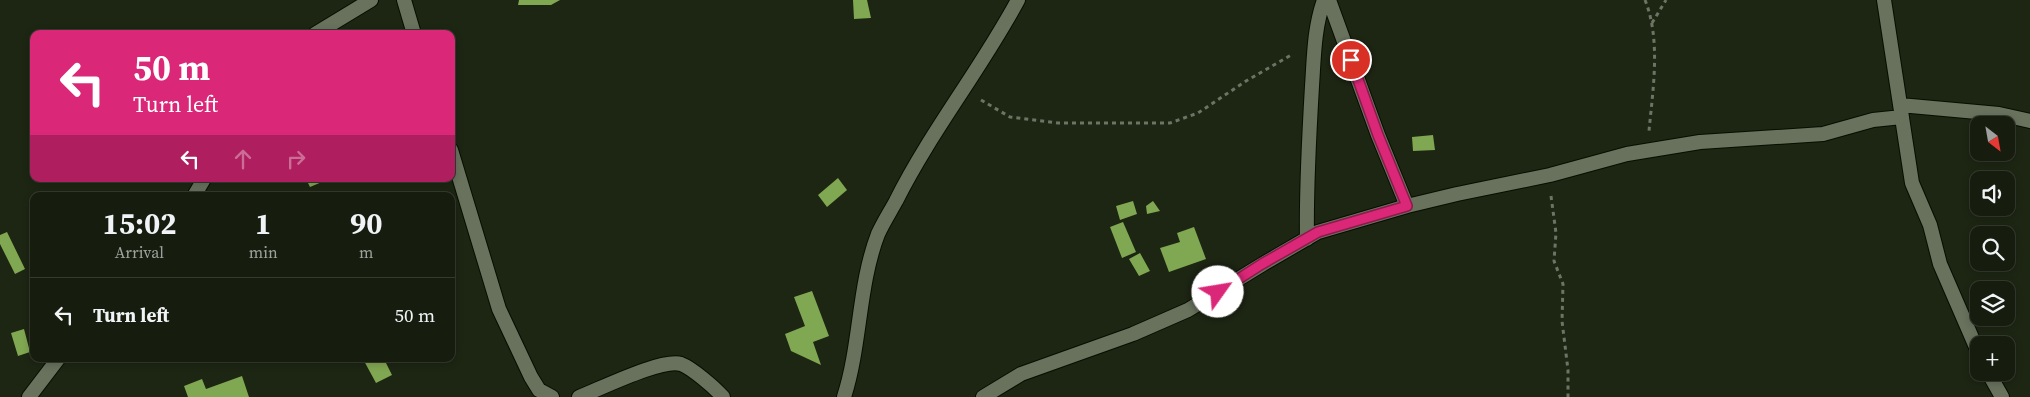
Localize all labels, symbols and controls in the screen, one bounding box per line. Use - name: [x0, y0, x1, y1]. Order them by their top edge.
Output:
- pin: [1330, 39, 1372, 81]
- text: 50 m: [133, 44, 210, 92]
- icon: arrive: [1337, 46, 1365, 74]
- icon: left: [50, 50, 115, 115]
- text: Turn left: [133, 89, 218, 119]
- north arrow: [1970, 116, 2015, 161]
- map controls: [1970, 116, 2015, 381]
- icon: left: [176, 145, 204, 173]
- icon: ahead: [229, 145, 257, 173]
- icon: right: [282, 145, 310, 173]
- button: sound: [1970, 171, 2015, 216]
- text: 15:02: [102, 203, 176, 244]
- text: 1: [255, 203, 271, 244]
- text: 90: [350, 203, 383, 244]
- button: search: [1970, 226, 2015, 271]
- text: Arrival: [115, 241, 164, 263]
- text: min: [249, 241, 278, 263]
- text: m: [359, 241, 374, 263]
- position arrow: [1191, 265, 1243, 317]
- button: layers: [1970, 281, 2015, 326]
- icon: left: [50, 301, 78, 329]
- text: Turn left: [93, 302, 169, 328]
- text: 50 m: [394, 302, 435, 328]
- button: +: [1970, 336, 2015, 381]

